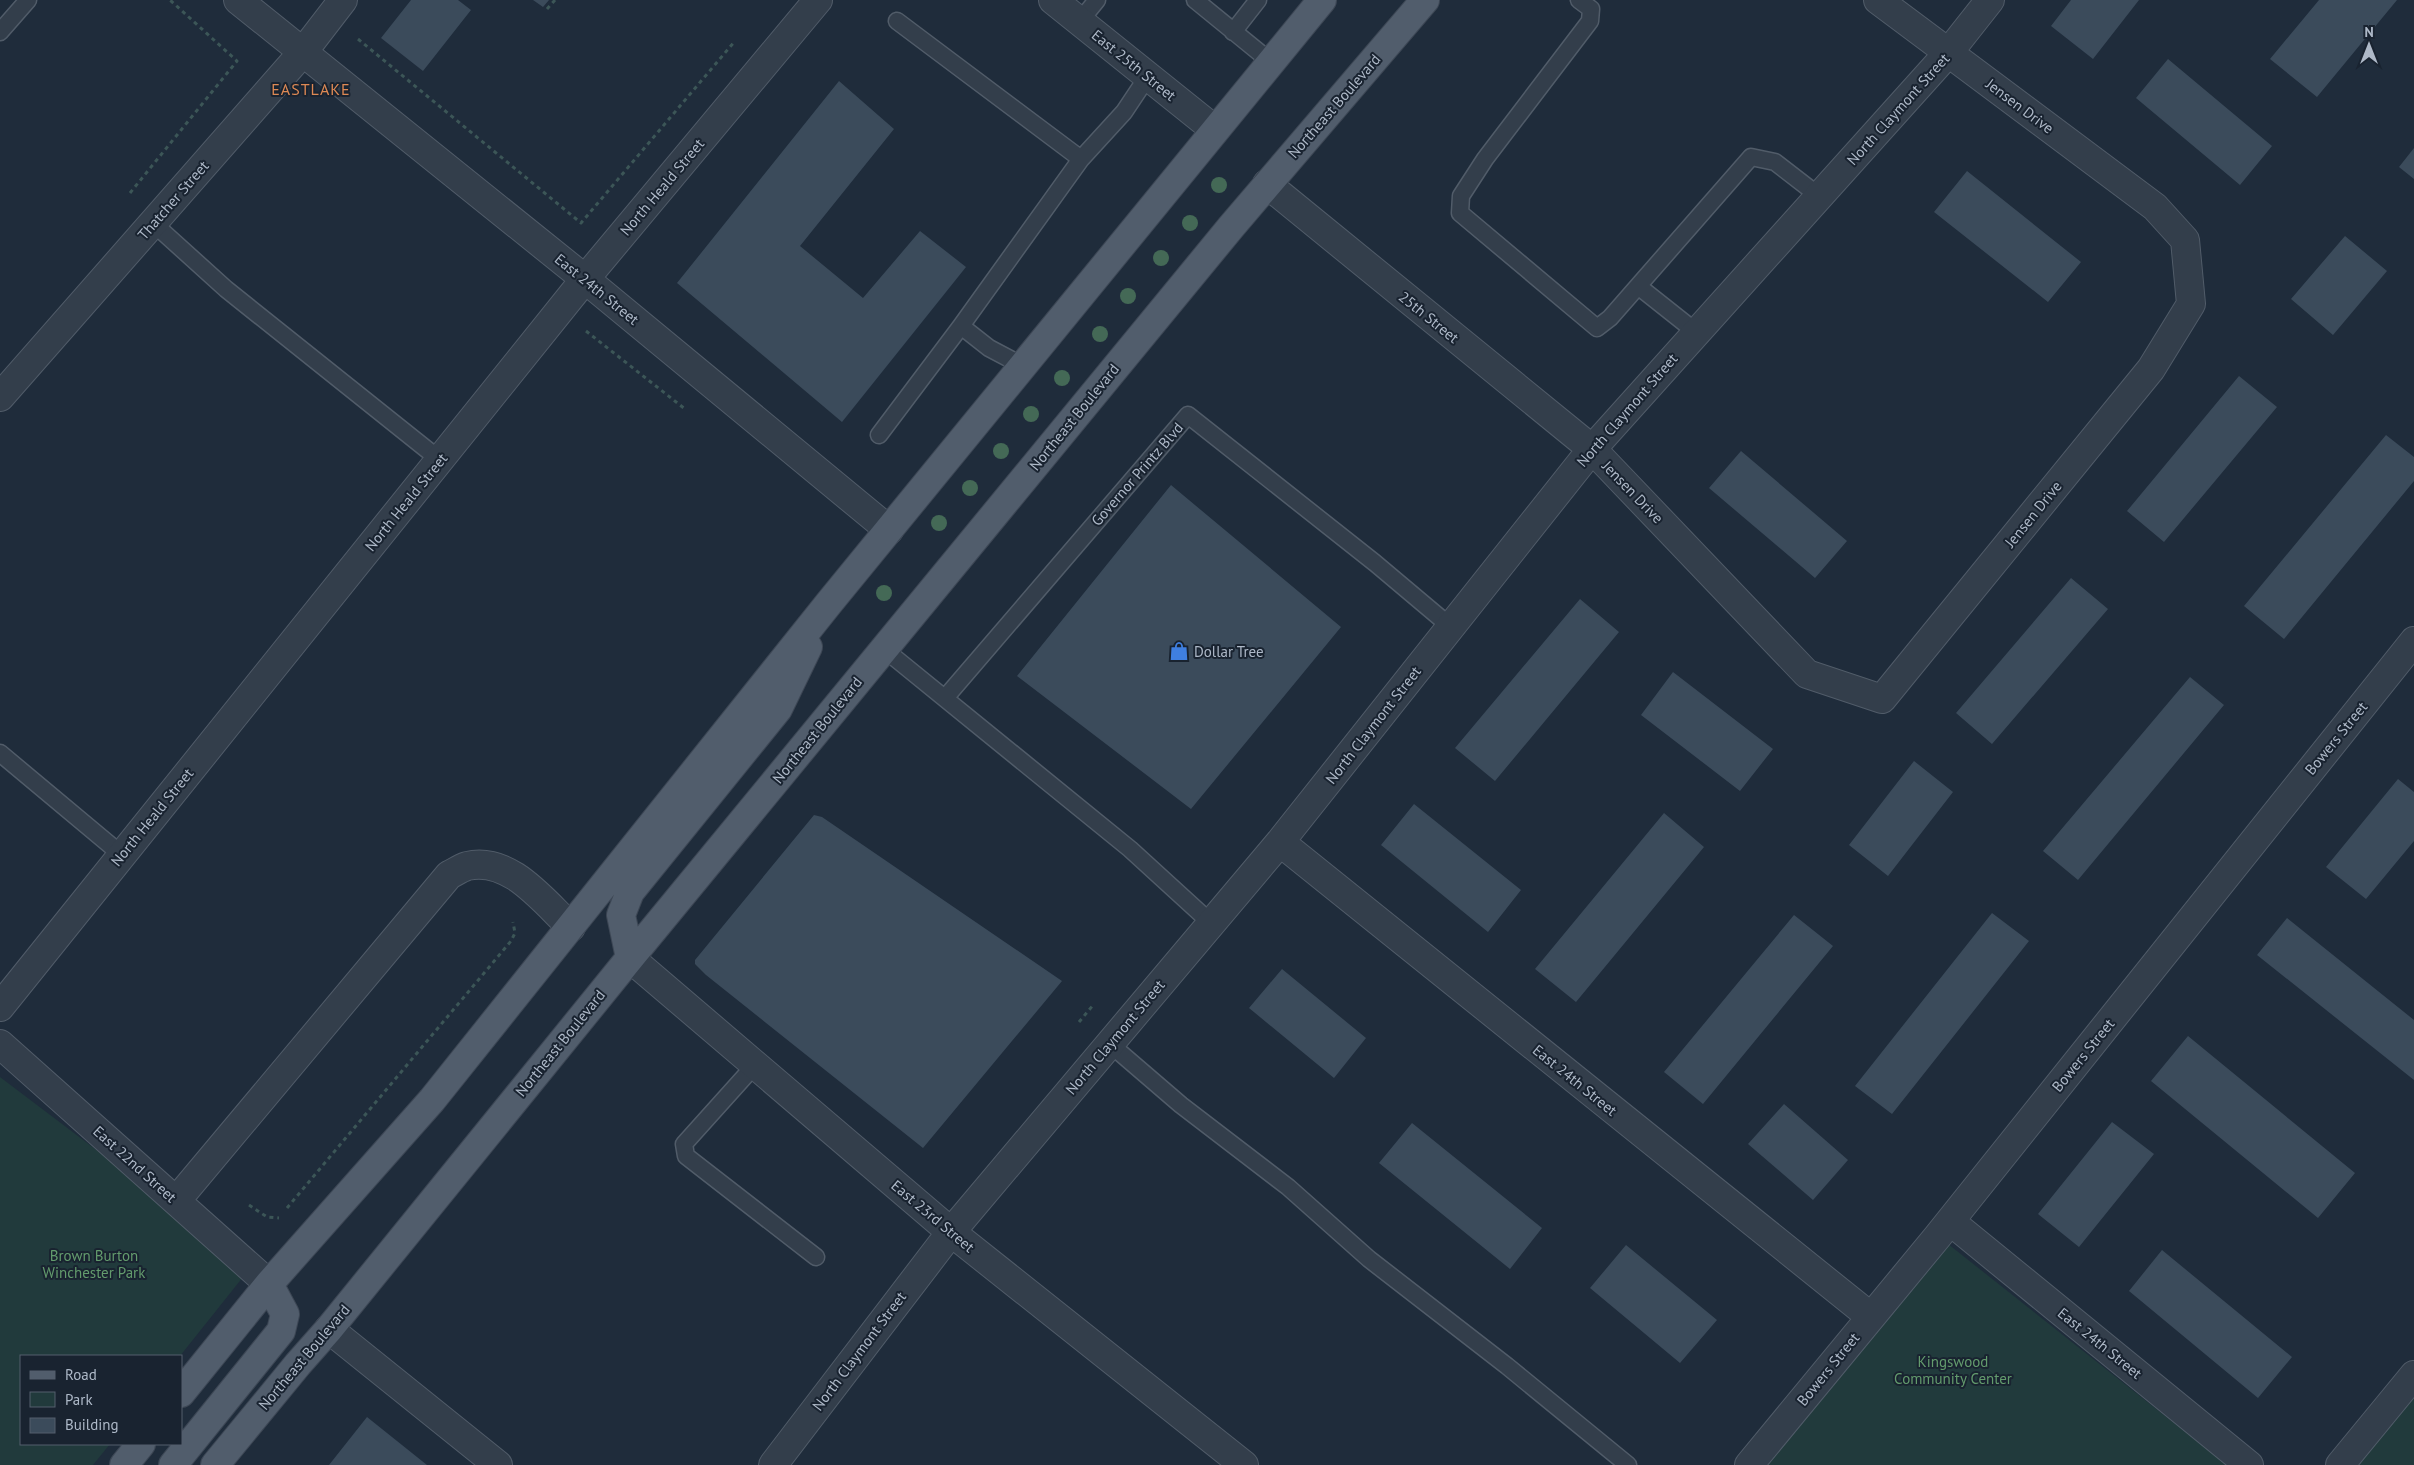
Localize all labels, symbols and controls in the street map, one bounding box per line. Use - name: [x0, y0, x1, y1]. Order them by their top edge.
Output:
- north arrow: [2344, 20, 2394, 70]
- text: N: [2364, 23, 2374, 41]
- street label: East 25th Street: [1088, 25, 1180, 105]
- street label: North Claymont Street: [1843, 49, 1953, 169]
- street label: Northeast Boulevard: [1284, 50, 1384, 162]
- street label: Jensen Drive: [1982, 74, 2058, 138]
- district label: EASTLAKE: [271, 79, 351, 99]
- street label: North Heald Street: [616, 135, 708, 239]
- street label: Thatcher Street: [133, 156, 213, 244]
- street label: East 24th Street: [551, 249, 643, 329]
- street label: 25th Street: [1395, 287, 1463, 347]
- street label: North Claymont Street: [1573, 349, 1681, 471]
- street label: Northeast Boulevard: [1025, 360, 1123, 474]
- street label: Governor Printz Blvd: [1087, 418, 1187, 530]
- street label: North Heald Street: [361, 449, 451, 555]
- street label: Jensen Drive: [1598, 456, 1668, 527]
- street label: Jensen Drive: [2000, 477, 2066, 552]
- shop icon: Dollar Tree: [1168, 640, 1190, 662]
- place label: Dollar Tree: [1194, 642, 1264, 661]
- street label: North Claymont Street: [1321, 662, 1425, 788]
- street label: Northeast Boulevard: [768, 673, 866, 787]
- street label: Bowers Street: [2301, 697, 2371, 779]
- street label: North Heald Street: [107, 764, 197, 870]
- street label: North Claymont Street: [1061, 976, 1169, 1098]
- street label: Northeast Boulevard: [511, 986, 609, 1100]
- street label: Bowers Street: [2048, 1014, 2118, 1096]
- street label: East 24th Street: [1529, 1040, 1621, 1120]
- street label: East 22nd Street: [89, 1122, 181, 1206]
- street label: East 23rd Street: [888, 1176, 978, 1256]
- park label: Brown Burton Winchester Park: [43, 1246, 146, 1282]
- street label: North Claymont Street: [808, 1288, 910, 1414]
- street label: Northeast Boulevard: [254, 1300, 354, 1414]
- street label: East 24th Street: [2054, 1303, 2146, 1383]
- street label: Bowers Street: [1793, 1328, 1863, 1410]
- park label: Kingswood Community Center: [1894, 1352, 2012, 1388]
- legend: [20, 1355, 182, 1445]
- text: Road: [65, 1365, 97, 1384]
- text: Park: [65, 1390, 93, 1409]
- text: Building: [65, 1415, 119, 1434]

